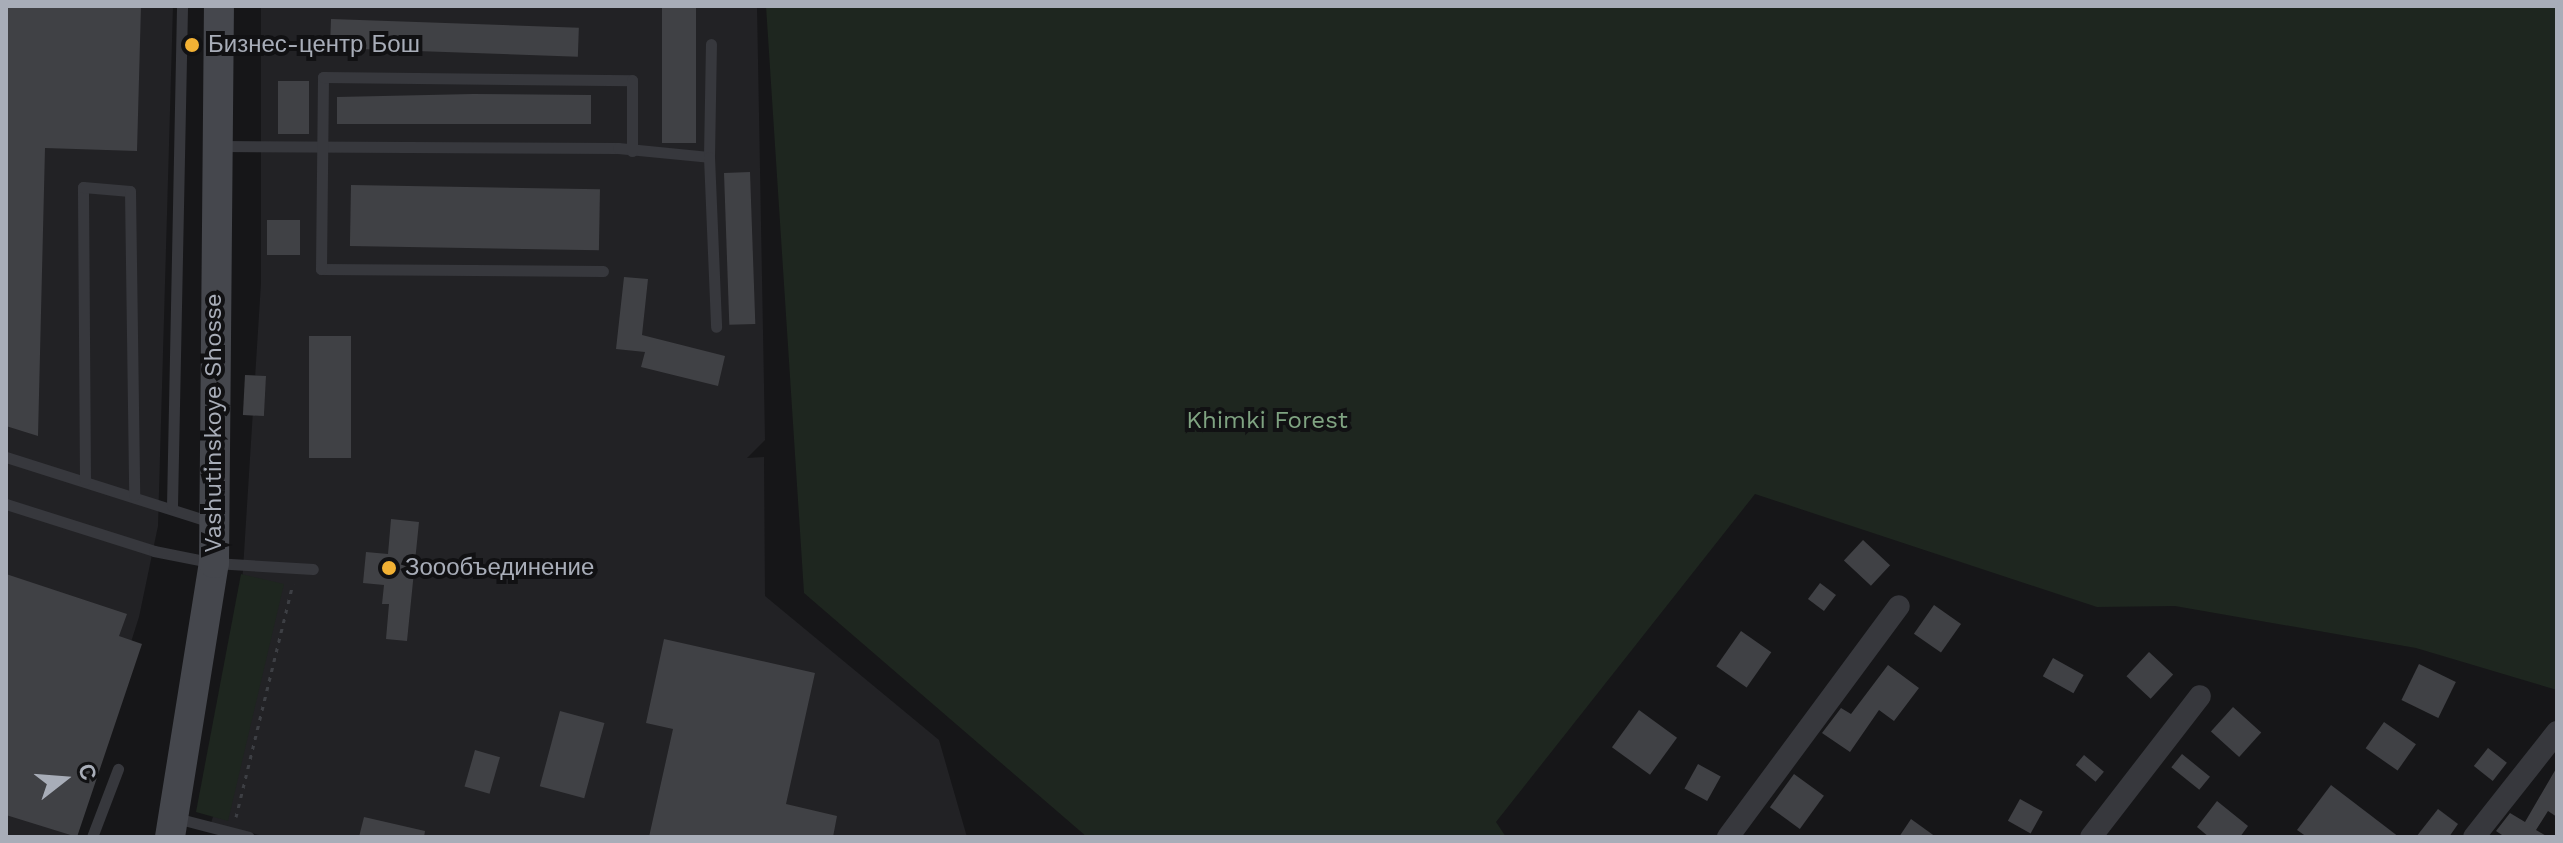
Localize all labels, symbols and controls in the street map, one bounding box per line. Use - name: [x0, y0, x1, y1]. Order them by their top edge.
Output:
- place label: Бизнес-центр Бош: [208, 31, 420, 59]
- marker: Бизнес-центр Бош: [183, 36, 201, 54]
- street label: Vashutinskoye Shosse: [200, 293, 228, 553]
- park label: Khimki Forest: [1186, 407, 1348, 435]
- place label: Зоообъединение: [405, 554, 594, 582]
- marker: Зоообъединение: [380, 559, 398, 577]
- north arrow: [24, 739, 104, 819]
- text: С: [73, 761, 102, 783]

